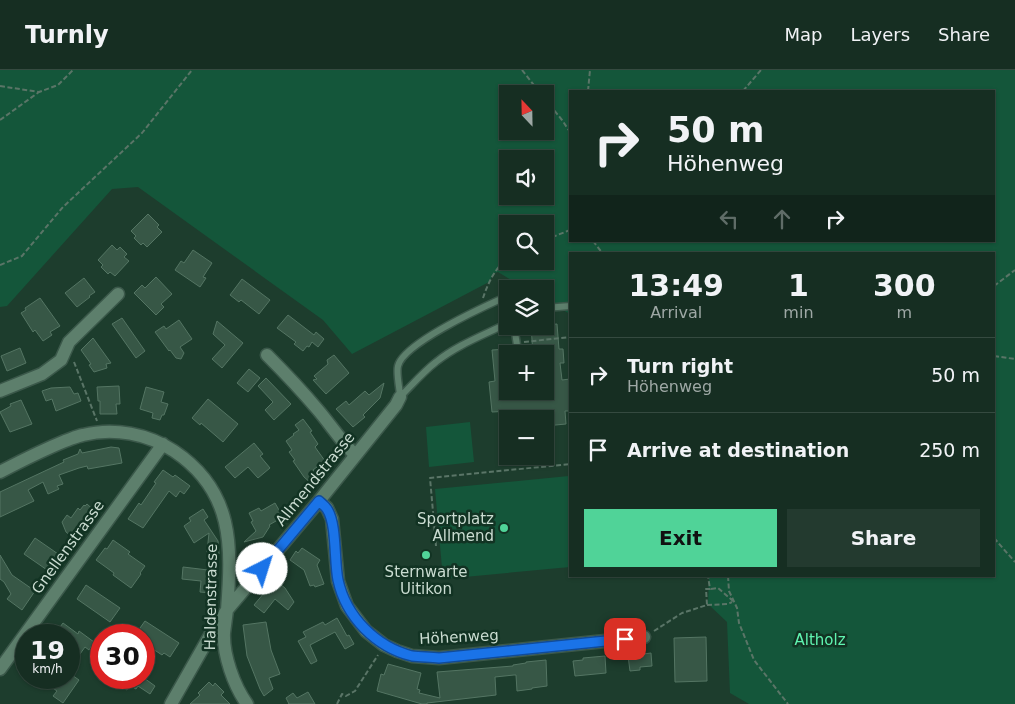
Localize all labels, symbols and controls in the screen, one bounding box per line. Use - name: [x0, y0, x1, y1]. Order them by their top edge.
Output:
- text: Turnly: [25, 21, 109, 49]
- text: Map: [784, 24, 822, 45]
- text: Layers: [850, 24, 910, 45]
- text: Share: [938, 24, 990, 45]
- north arrow: [499, 85, 554, 140]
- map controls: [499, 85, 554, 465]
- icon: right: [584, 110, 649, 175]
- text: 50 m: [667, 110, 764, 150]
- button: sound: [499, 150, 554, 205]
- text: Höhenweg: [667, 151, 784, 176]
- icon: left: [715, 205, 743, 233]
- icon: ahead: [768, 205, 796, 233]
- icon: right: [821, 205, 849, 233]
- button: search: [499, 215, 554, 270]
- text: 13:49: [628, 268, 724, 303]
- text: 1: [788, 268, 809, 303]
- text: 300: [873, 268, 936, 303]
- button: layers: [499, 280, 554, 335]
- text: Arrival: [650, 303, 702, 322]
- text: min: [783, 303, 814, 322]
- text: m: [896, 303, 912, 322]
- button: +: [499, 345, 554, 400]
- text: Turn right: [627, 355, 733, 377]
- icon: right: [584, 361, 612, 389]
- text: 50 m: [931, 364, 980, 386]
- text: Höhenweg: [627, 377, 712, 396]
- button: −: [499, 410, 554, 465]
- street label: Allmendstrasse: [272, 428, 358, 530]
- icon: arrive: [584, 436, 612, 464]
- text: Arrive at destination: [627, 439, 849, 461]
- text: 250 m: [919, 439, 980, 461]
- street label: Gnellenstrasse: [28, 497, 108, 597]
- button: Exit: [584, 509, 777, 567]
- button: Share: [787, 509, 980, 567]
- place label: Sportplatz Allmend: [417, 510, 494, 545]
- marker: Sportplatz Allmend: [498, 522, 510, 534]
- position arrow: [235, 542, 287, 594]
- street label: Haldenstrasse: [201, 543, 221, 651]
- marker: Sternwarte Uitikon: [420, 549, 432, 561]
- place label: Sternwarte Uitikon: [385, 563, 467, 598]
- pin: [604, 618, 646, 660]
- speed limit sign: 30: [90, 624, 155, 689]
- icon: arrive: [611, 625, 639, 653]
- street label: Höhenweg: [419, 626, 499, 648]
- park label: Altholz: [794, 631, 846, 649]
- text: 19: [30, 636, 65, 665]
- text: km/h: [32, 662, 63, 676]

